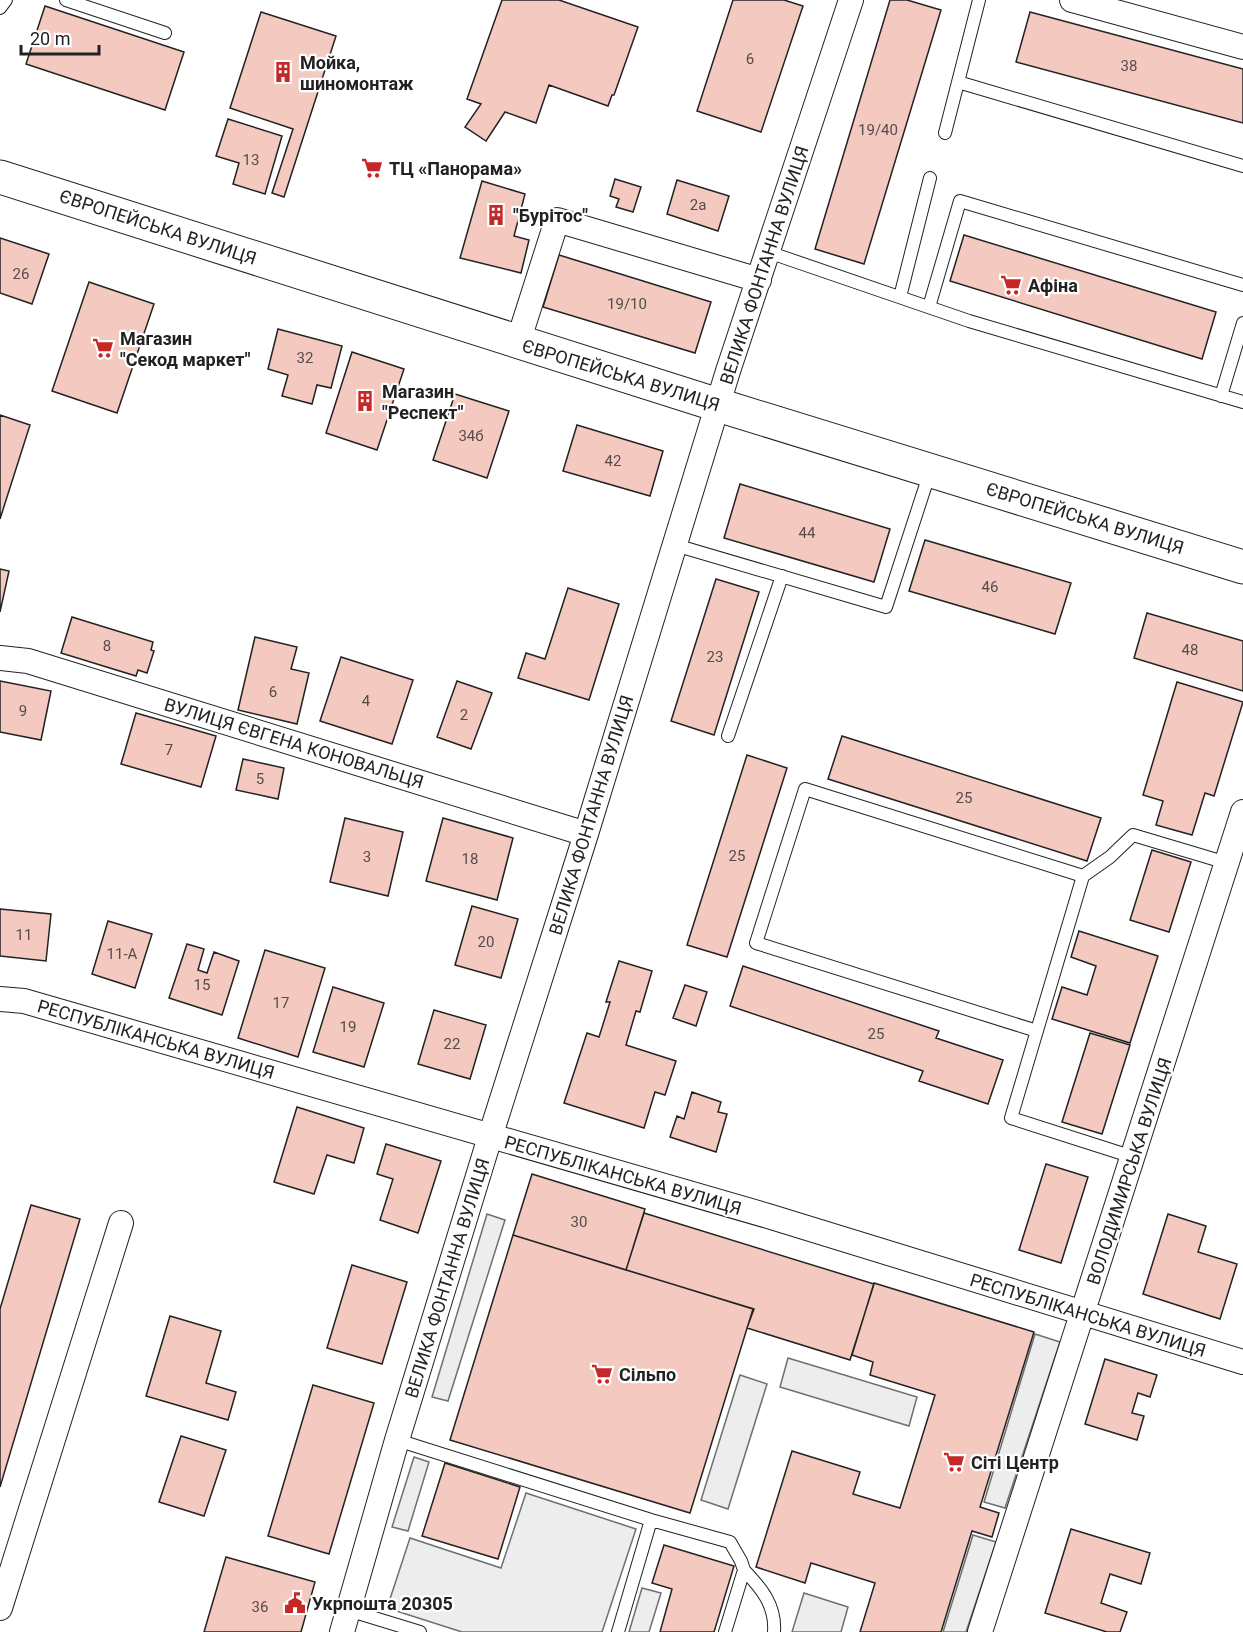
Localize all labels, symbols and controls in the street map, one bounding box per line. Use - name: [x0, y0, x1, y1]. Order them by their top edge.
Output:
- scale bar: [21, 18, 99, 56]
- text: 20 m: [30, 28, 70, 49]
- house number: 6: [746, 50, 754, 68]
- place label: Мойка, шиномонтаж: [300, 52, 414, 94]
- house number: 38: [1121, 57, 1137, 75]
- building icon: Мойка, шиномонтаж: [271, 60, 295, 84]
- house number: 19/40: [858, 121, 898, 139]
- street label: ВЕЛИКА ФОНТАННА ВУЛИЦЯ: [715, 143, 813, 387]
- house number: 13: [243, 151, 259, 169]
- supermarket icon: ТЦ «Панорама»: [360, 156, 384, 180]
- place label: ТЦ «Панорама»: [389, 158, 522, 179]
- street label: ЄВРОПЕЙСЬКА ВУЛИЦЯ: [57, 185, 259, 269]
- house number: 2а: [690, 196, 706, 214]
- building icon: "Бурітос": [484, 203, 508, 227]
- place label: "Бурітос": [513, 205, 588, 226]
- house number: 26: [13, 265, 29, 283]
- supermarket icon: Афіна: [999, 273, 1023, 297]
- place label: Афіна: [1028, 275, 1078, 296]
- house number: 19/10: [607, 295, 647, 313]
- place label: Магазин "Секод маркет": [120, 328, 251, 370]
- street label: ЄВРОПЕЙСЬКА ВУЛИЦЯ: [519, 335, 723, 415]
- supermarket icon: Магазин "Секод маркет": [91, 336, 115, 360]
- house number: 32: [297, 349, 313, 367]
- place label: Магазин "Респект": [382, 381, 464, 423]
- building icon: Магазин "Респект": [353, 389, 377, 413]
- house number: 34б: [458, 427, 484, 445]
- house number: 42: [605, 452, 621, 470]
- street label: ЄВРОПЕЙСЬКА ВУЛИЦЯ: [983, 478, 1187, 558]
- house number: 44: [799, 524, 816, 542]
- house number: 46: [982, 578, 998, 596]
- house number: 8: [103, 637, 111, 655]
- house number: 48: [1182, 641, 1198, 659]
- house number: 23: [707, 648, 723, 666]
- house number: 6: [269, 683, 277, 701]
- house number: 4: [362, 692, 371, 710]
- street label: ВУЛИЦЯ ЄВГЕНА КОНОВАЛЬЦЯ: [162, 693, 426, 793]
- street label: ВЕЛИКА ФОНТАННА ВУЛИЦЯ: [544, 693, 638, 937]
- house number: 9: [19, 702, 27, 720]
- house number: 2: [460, 706, 468, 724]
- house number: 7: [165, 741, 173, 759]
- house number: 5: [256, 770, 264, 788]
- house number: 25: [956, 789, 972, 807]
- house number: 25: [729, 847, 745, 865]
- house number: 3: [363, 848, 371, 866]
- house number: 18: [462, 850, 478, 868]
- house number: 11: [16, 926, 32, 944]
- house number: 20: [478, 933, 494, 951]
- house number: 11-А: [107, 945, 138, 963]
- house number: 15: [194, 976, 210, 994]
- house number: 17: [273, 994, 289, 1012]
- street label: РЕСПУБЛІКАНСЬКА ВУЛИЦЯ: [35, 995, 277, 1083]
- house number: 19: [340, 1018, 356, 1036]
- house number: 25: [868, 1025, 884, 1043]
- house number: 22: [444, 1035, 460, 1053]
- street label: ВОЛОДИМИРСЬКА ВУЛИЦЯ: [1082, 1055, 1176, 1287]
- street label: РЕСПУБЛІКАНСЬКА ВУЛИЦЯ: [502, 1131, 744, 1219]
- street label: ВЕЛИКА ФОНТАННА ВУЛИЦЯ: [400, 1156, 494, 1400]
- house number: 30: [571, 1213, 587, 1231]
- street label: РЕСПУБЛІКАНСЬКА ВУЛИЦЯ: [968, 1269, 1208, 1361]
- supermarket icon: Сільпо: [590, 1362, 614, 1386]
- place label: Сільпо: [619, 1364, 676, 1385]
- supermarket icon: Сіті Центр: [942, 1450, 966, 1474]
- place label: Сіті Центр: [971, 1452, 1059, 1473]
- public building icon: Укрпошта 20305: [283, 1591, 307, 1615]
- place label: Укрпошта 20305: [312, 1593, 453, 1614]
- house number: 36: [252, 1598, 268, 1616]

